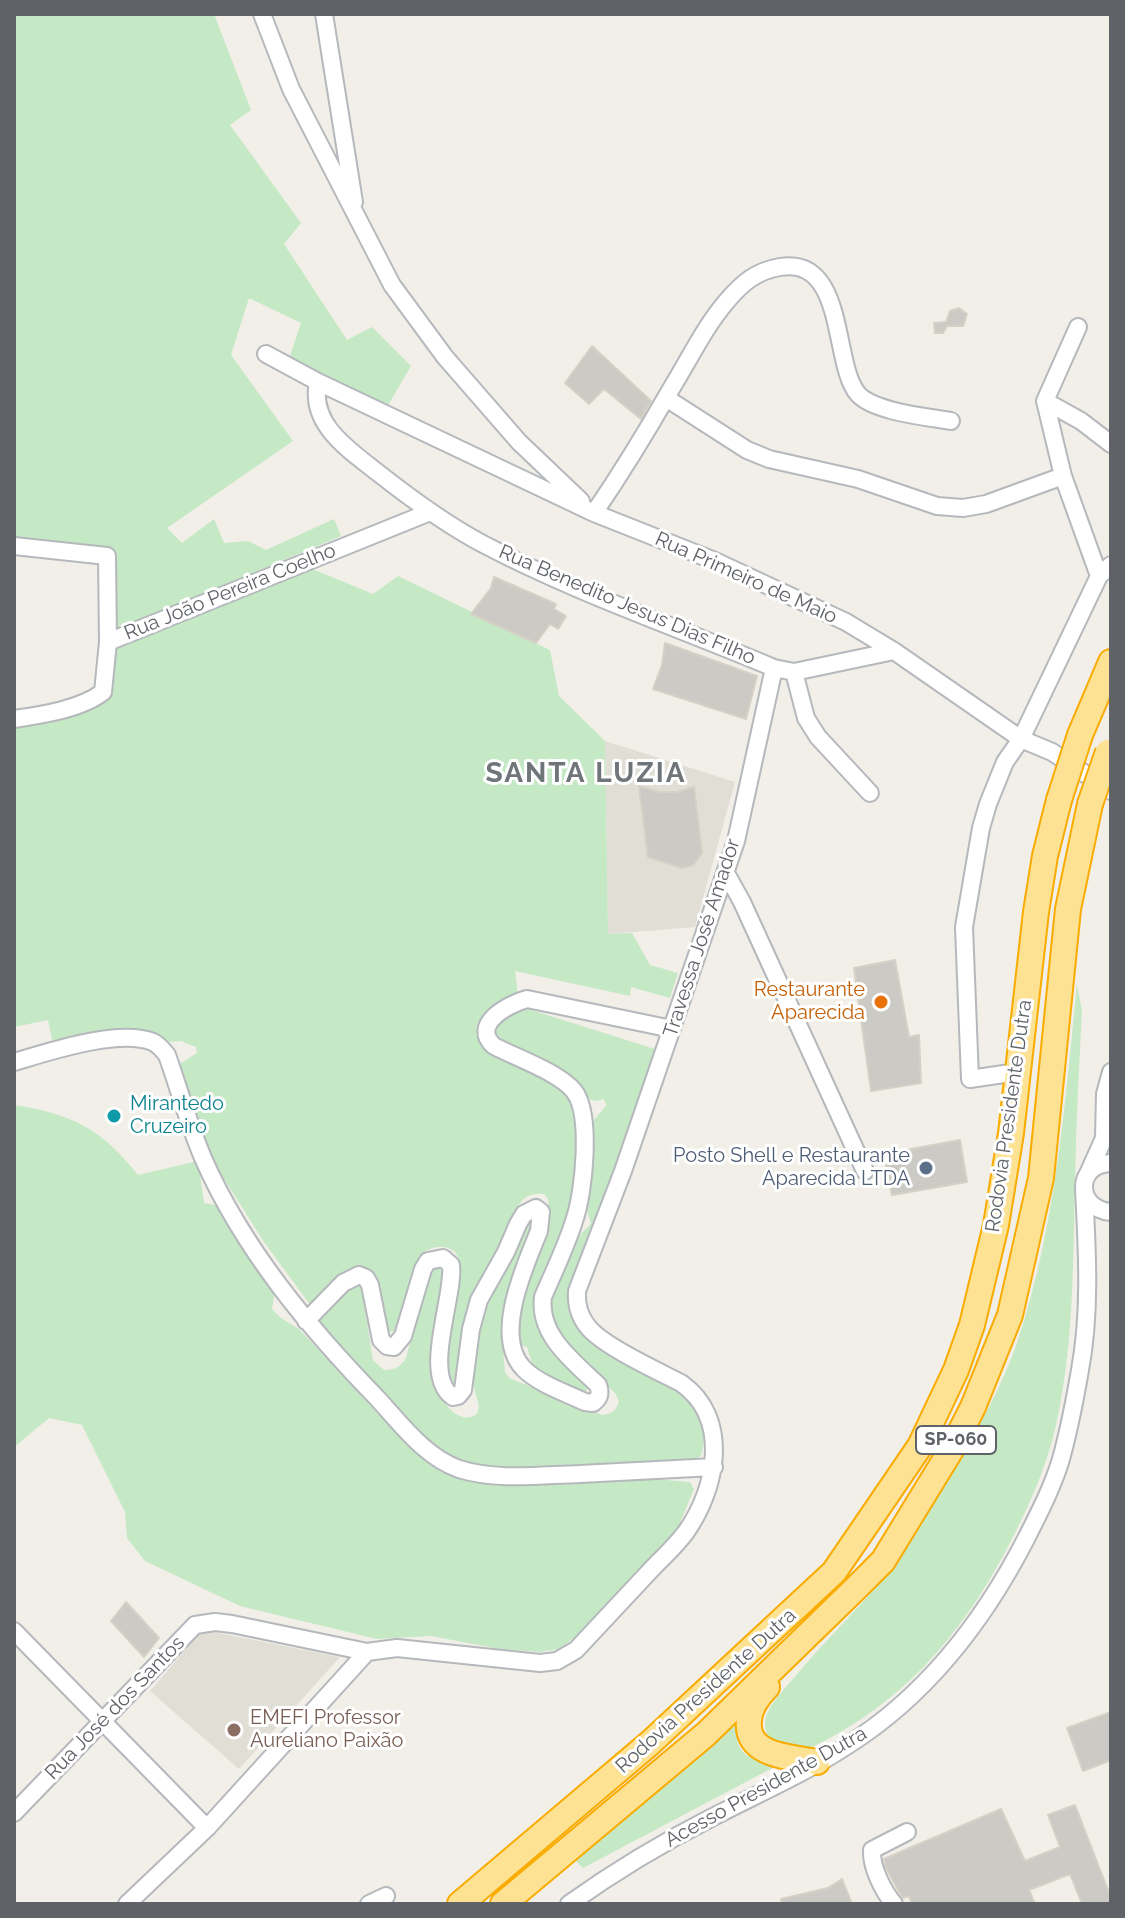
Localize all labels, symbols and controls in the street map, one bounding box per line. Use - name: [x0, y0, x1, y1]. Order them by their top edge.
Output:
- street label: Rua Primeiro de Maio: [651, 527, 841, 629]
- street label: Rua João Pereira Coelho: [121, 539, 339, 645]
- street label: Rua Benedito Jesus Dias Filho: [495, 540, 759, 670]
- district label: SANTA LUZIA: [485, 757, 687, 791]
- street label: Travessa José Amador: [659, 836, 745, 1040]
- place label: Restaurante Aparecida: [754, 978, 865, 1025]
- marker: Restaurante Aparecida: [872, 993, 890, 1011]
- street label: Rodovia Presidente Dutra: [981, 998, 1037, 1234]
- place label: Mirantedo Cruzeiro: [130, 1092, 224, 1139]
- marker: Mirantedo Cruzeiro: [105, 1107, 123, 1125]
- place label: Posto Shell e Restaurante Aparecida LTDA: [673, 1144, 910, 1191]
- marker: Posto Shell e Restaurante Aparecida LTDA: [917, 1159, 935, 1177]
- road number: SP-060: [916, 1426, 996, 1454]
- street label: Rodovia Presidente Dutra: [611, 1604, 801, 1778]
- street label: Rua José dos Santos: [40, 1631, 190, 1785]
- place label: EMEFI Professor Aureliano Paixão: [250, 1706, 403, 1753]
- marker: EMEFI Professor Aureliano Paixão: [225, 1721, 243, 1739]
- street label: Acesso Presidente Dutra: [661, 1721, 871, 1853]

